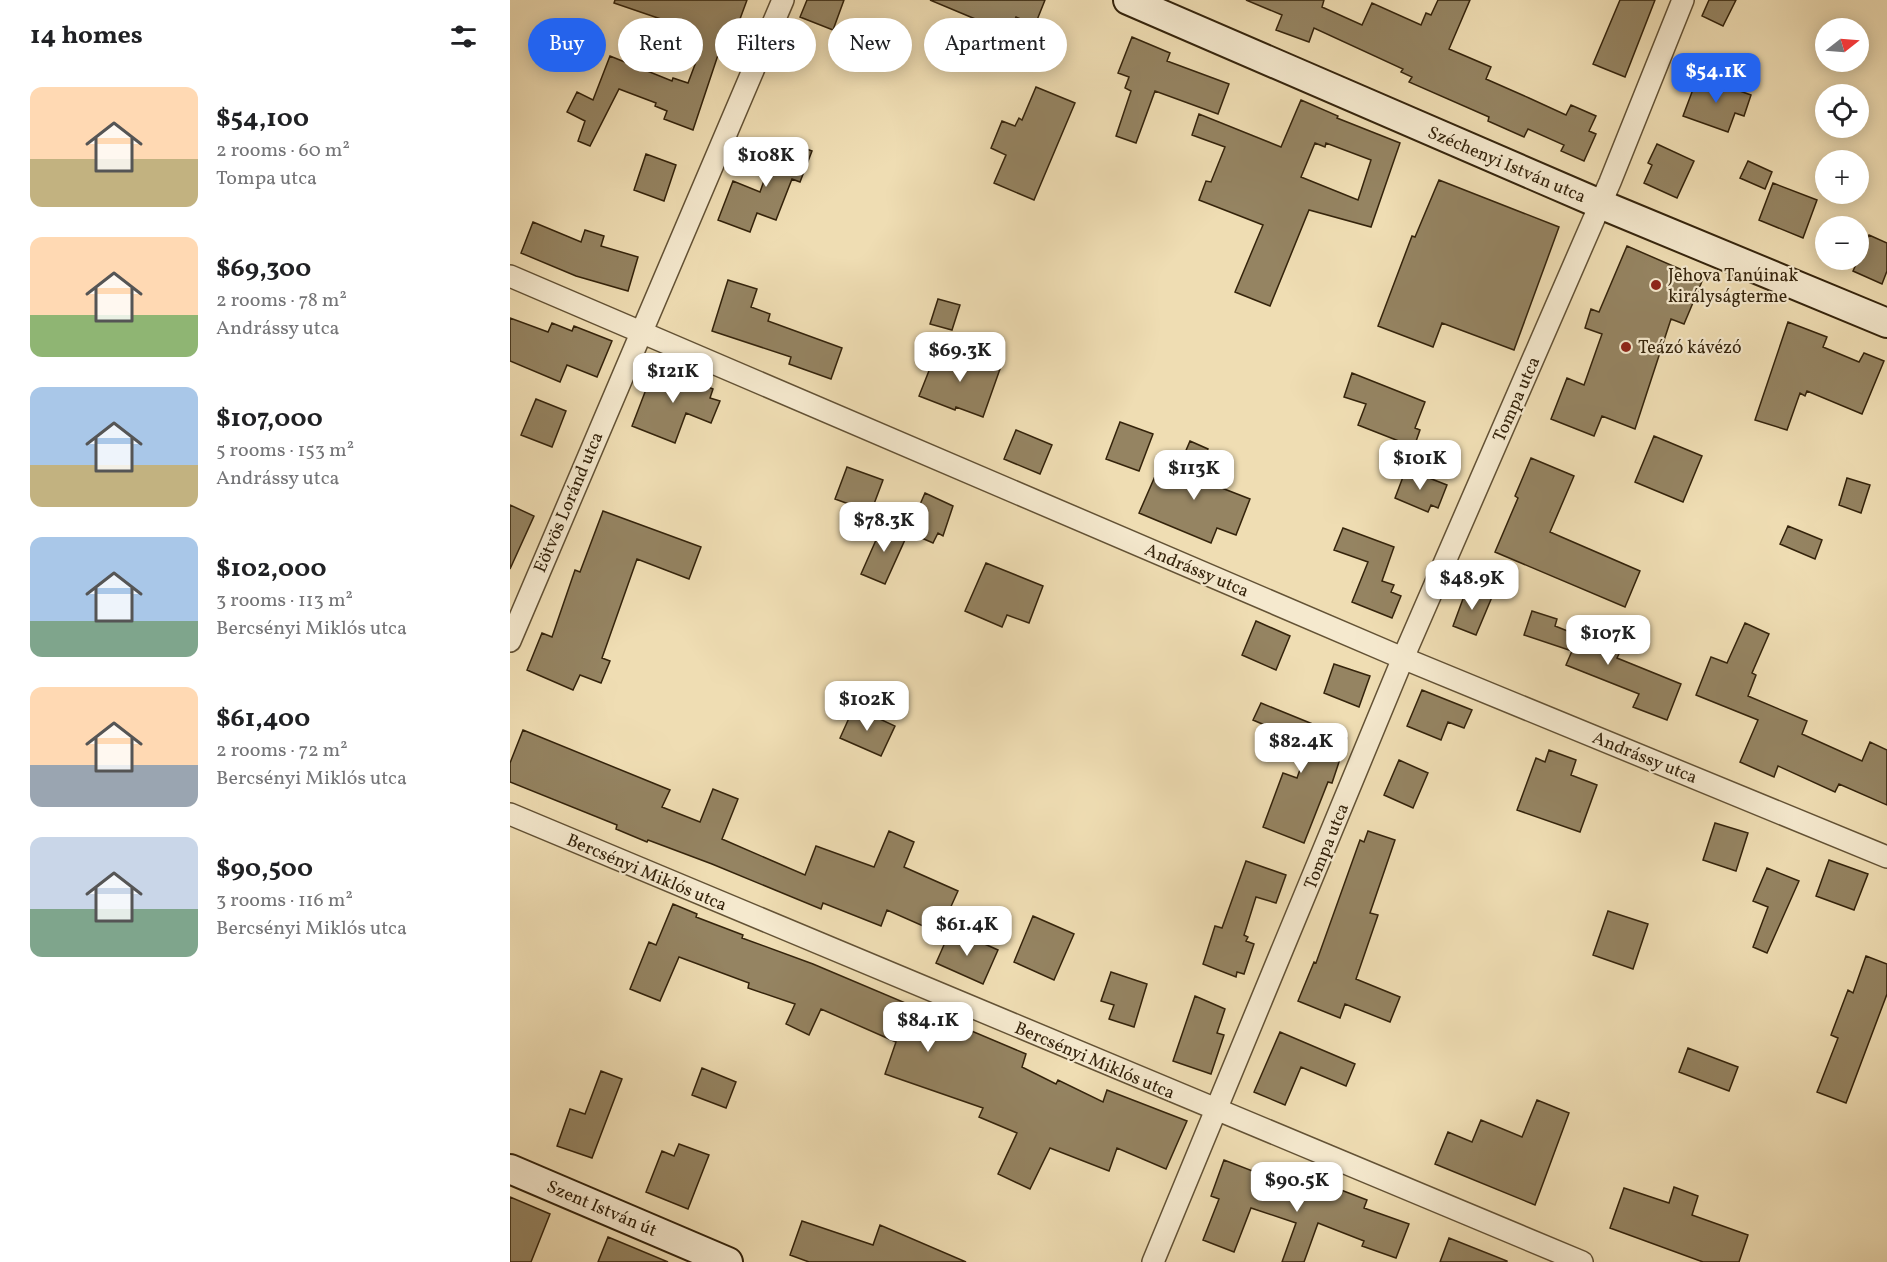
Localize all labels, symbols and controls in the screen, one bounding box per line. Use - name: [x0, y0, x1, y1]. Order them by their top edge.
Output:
- text: 14 homes: [30, 18, 143, 54]
- chip: Buy: [528, 18, 606, 72]
- chip: Rent: [618, 18, 703, 72]
- chip: Filters: [715, 18, 816, 72]
- chip: New: [828, 18, 912, 72]
- chip: Apartment: [924, 18, 1067, 72]
- north arrow: [1815, 18, 1869, 72]
- map controls: [1815, 18, 1869, 270]
- icon: filters: [447, 20, 480, 53]
- pin: $54.1K: [1667, 53, 1765, 104]
- text: $54.1K: [1685, 58, 1747, 86]
- button: locate: [1815, 84, 1869, 138]
- text: $54,100: [216, 101, 309, 137]
- icon: home: [78, 111, 150, 183]
- street label: Széchenyi István utca: [1423, 121, 1589, 210]
- text: 2 rooms · 60 m²: [216, 137, 350, 165]
- pin: $108K: [724, 137, 808, 188]
- text: $108K: [738, 142, 794, 170]
- button: +: [1815, 150, 1869, 204]
- text: Tompa utca: [216, 165, 317, 193]
- button: −: [1815, 216, 1869, 270]
- text: $69,300: [216, 251, 311, 287]
- icon: home: [78, 261, 150, 333]
- place label: Jehova Tanúinak királyságterme: [1668, 264, 1799, 310]
- marker: Jehova Tanúinak királyságterme: [1649, 278, 1663, 292]
- text: 2 rooms · 78 m²: [216, 287, 347, 315]
- text: Andrássy utca: [216, 315, 340, 343]
- pin: $69.3K: [911, 332, 1009, 383]
- place label: Teázó kávézó: [1638, 336, 1742, 361]
- text: $69.3K: [928, 337, 992, 365]
- marker: Teázó kávézó: [1619, 340, 1633, 354]
- pin: $121K: [631, 353, 715, 404]
- street label: Tompa utca: [1487, 353, 1547, 446]
- text: $121K: [647, 358, 699, 386]
- text: $107,000: [216, 401, 323, 437]
- icon: home: [78, 411, 150, 483]
- street label: Eötvös Loránd utca: [528, 428, 610, 577]
- text: 5 rooms · 153 m²: [216, 437, 354, 465]
- pin: $101K: [1378, 440, 1462, 491]
- text: $101K: [1393, 445, 1447, 473]
- pin: $113K: [1152, 450, 1236, 501]
- text: $113K: [1168, 455, 1220, 483]
- text: Andrássy utca: [216, 465, 340, 493]
- pin: $78.3K: [835, 502, 933, 553]
- text: $78.3K: [854, 507, 915, 535]
- street label: Andrássy utca: [1140, 538, 1253, 605]
- text: $102,000: [216, 551, 327, 587]
- pin: $48.9K: [1423, 560, 1521, 611]
- icon: home: [78, 561, 150, 633]
- text: $48.9K: [1440, 565, 1504, 593]
- text: 3 rooms · 113 m²: [216, 587, 353, 615]
- text: Bercsényi Miklós utca: [216, 615, 407, 643]
- pin: $107K: [1566, 615, 1650, 666]
- text: $107K: [1580, 620, 1636, 648]
- pin: $102K: [825, 681, 909, 732]
- text: $102K: [839, 686, 895, 714]
- text: $61,400: [216, 701, 310, 737]
- icon: home: [78, 711, 150, 783]
- pin: $82.4K: [1252, 723, 1350, 774]
- street label: Andrássy utca: [1588, 726, 1701, 791]
- text: $82.4K: [1269, 728, 1333, 756]
- text: 2 rooms · 72 m²: [216, 737, 348, 765]
- text: Bercsényi Miklós utca: [216, 765, 407, 793]
- street label: Tompa utca: [1299, 800, 1356, 893]
- street label: Bercsényi Miklós utca: [562, 828, 730, 918]
- text: $90,500: [216, 851, 313, 887]
- icon: home: [78, 861, 150, 933]
- text: 3 rooms · 116 m²: [216, 887, 353, 915]
- pin: $61.4K: [918, 906, 1016, 957]
- text: $61.4K: [936, 911, 998, 939]
- text: Bercsényi Miklós utca: [216, 915, 407, 943]
- pin: $84.1K: [879, 1002, 977, 1053]
- text: $84.1K: [897, 1007, 959, 1035]
- street label: Bercsényi Miklós utca: [1010, 1016, 1178, 1106]
- pin: $90.5K: [1248, 1162, 1346, 1213]
- text: $90.5K: [1265, 1167, 1329, 1195]
- street label: Szent István út: [542, 1175, 661, 1244]

